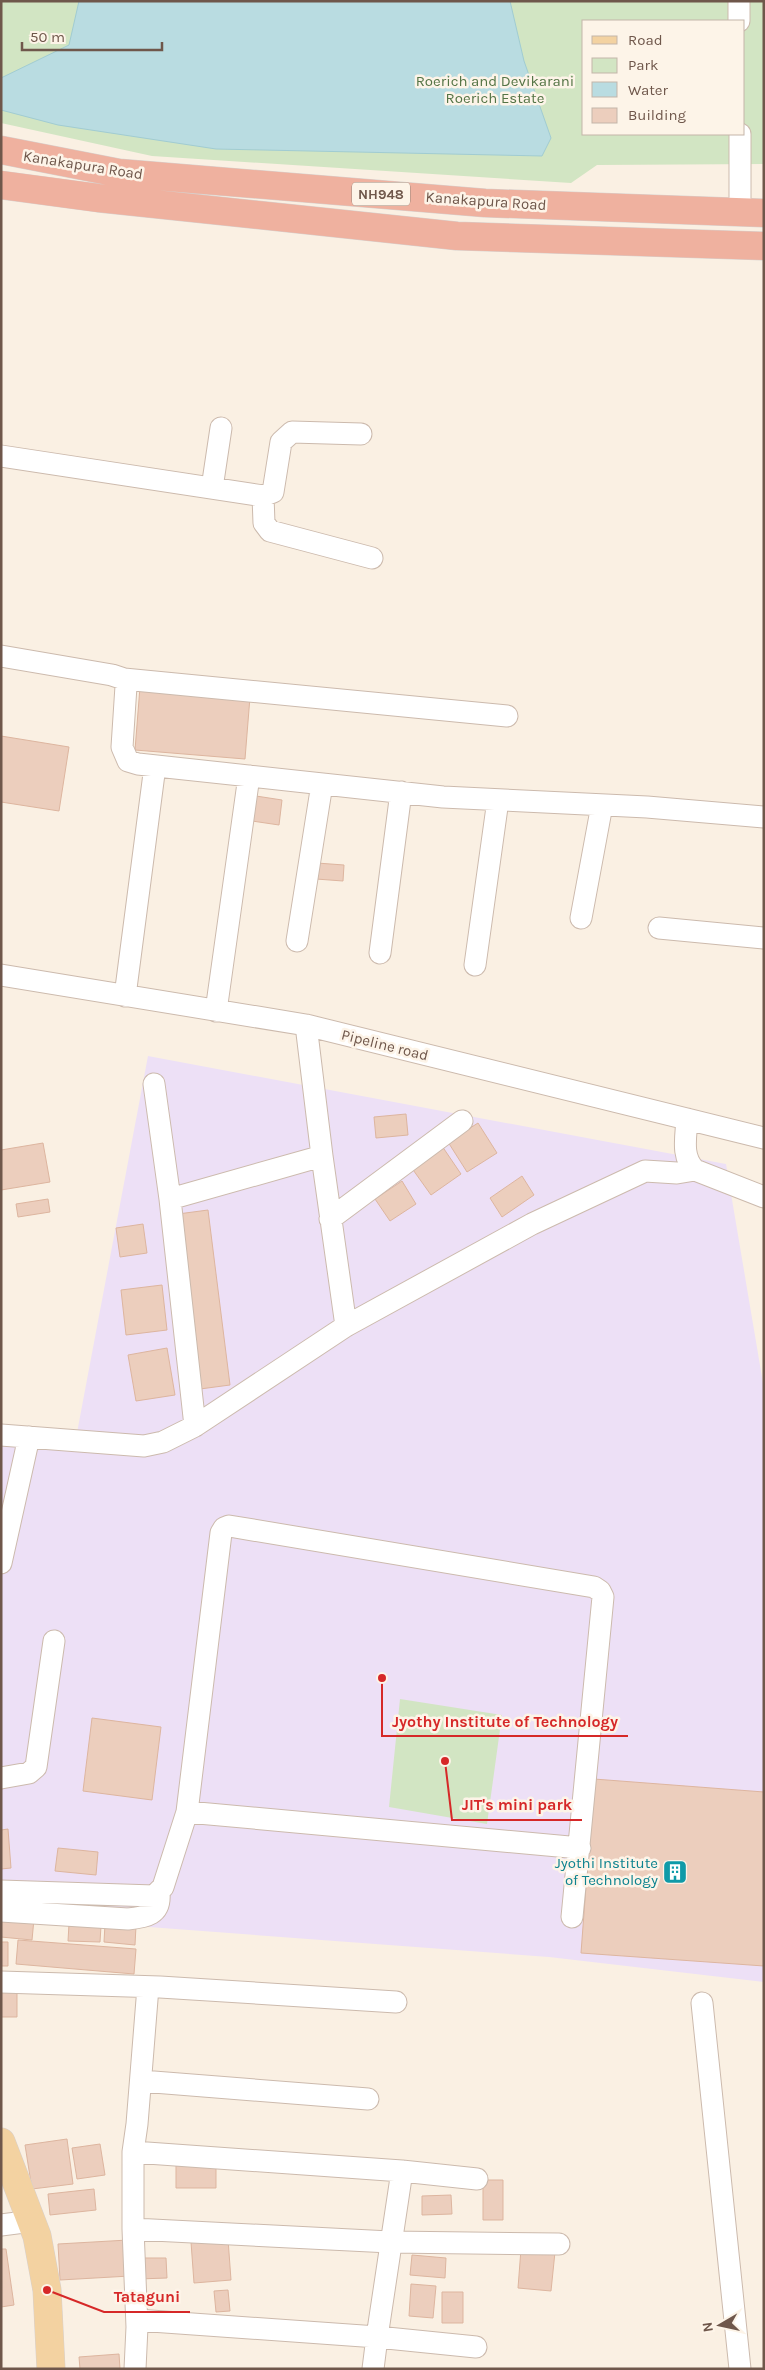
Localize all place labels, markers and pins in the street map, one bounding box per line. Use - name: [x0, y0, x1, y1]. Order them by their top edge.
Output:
- callout: Jyothy Institute of Technology: [382, 1705, 628, 1736]
- callout: JIT's mini park: [452, 1789, 582, 1820]
- place label: Jyothi Institute of Technology: [555, 1854, 658, 1889]
- building icon: Jyothi Institute of Technology: [662, 1859, 688, 1885]
- callout: Tataguni: [104, 2281, 190, 2312]

